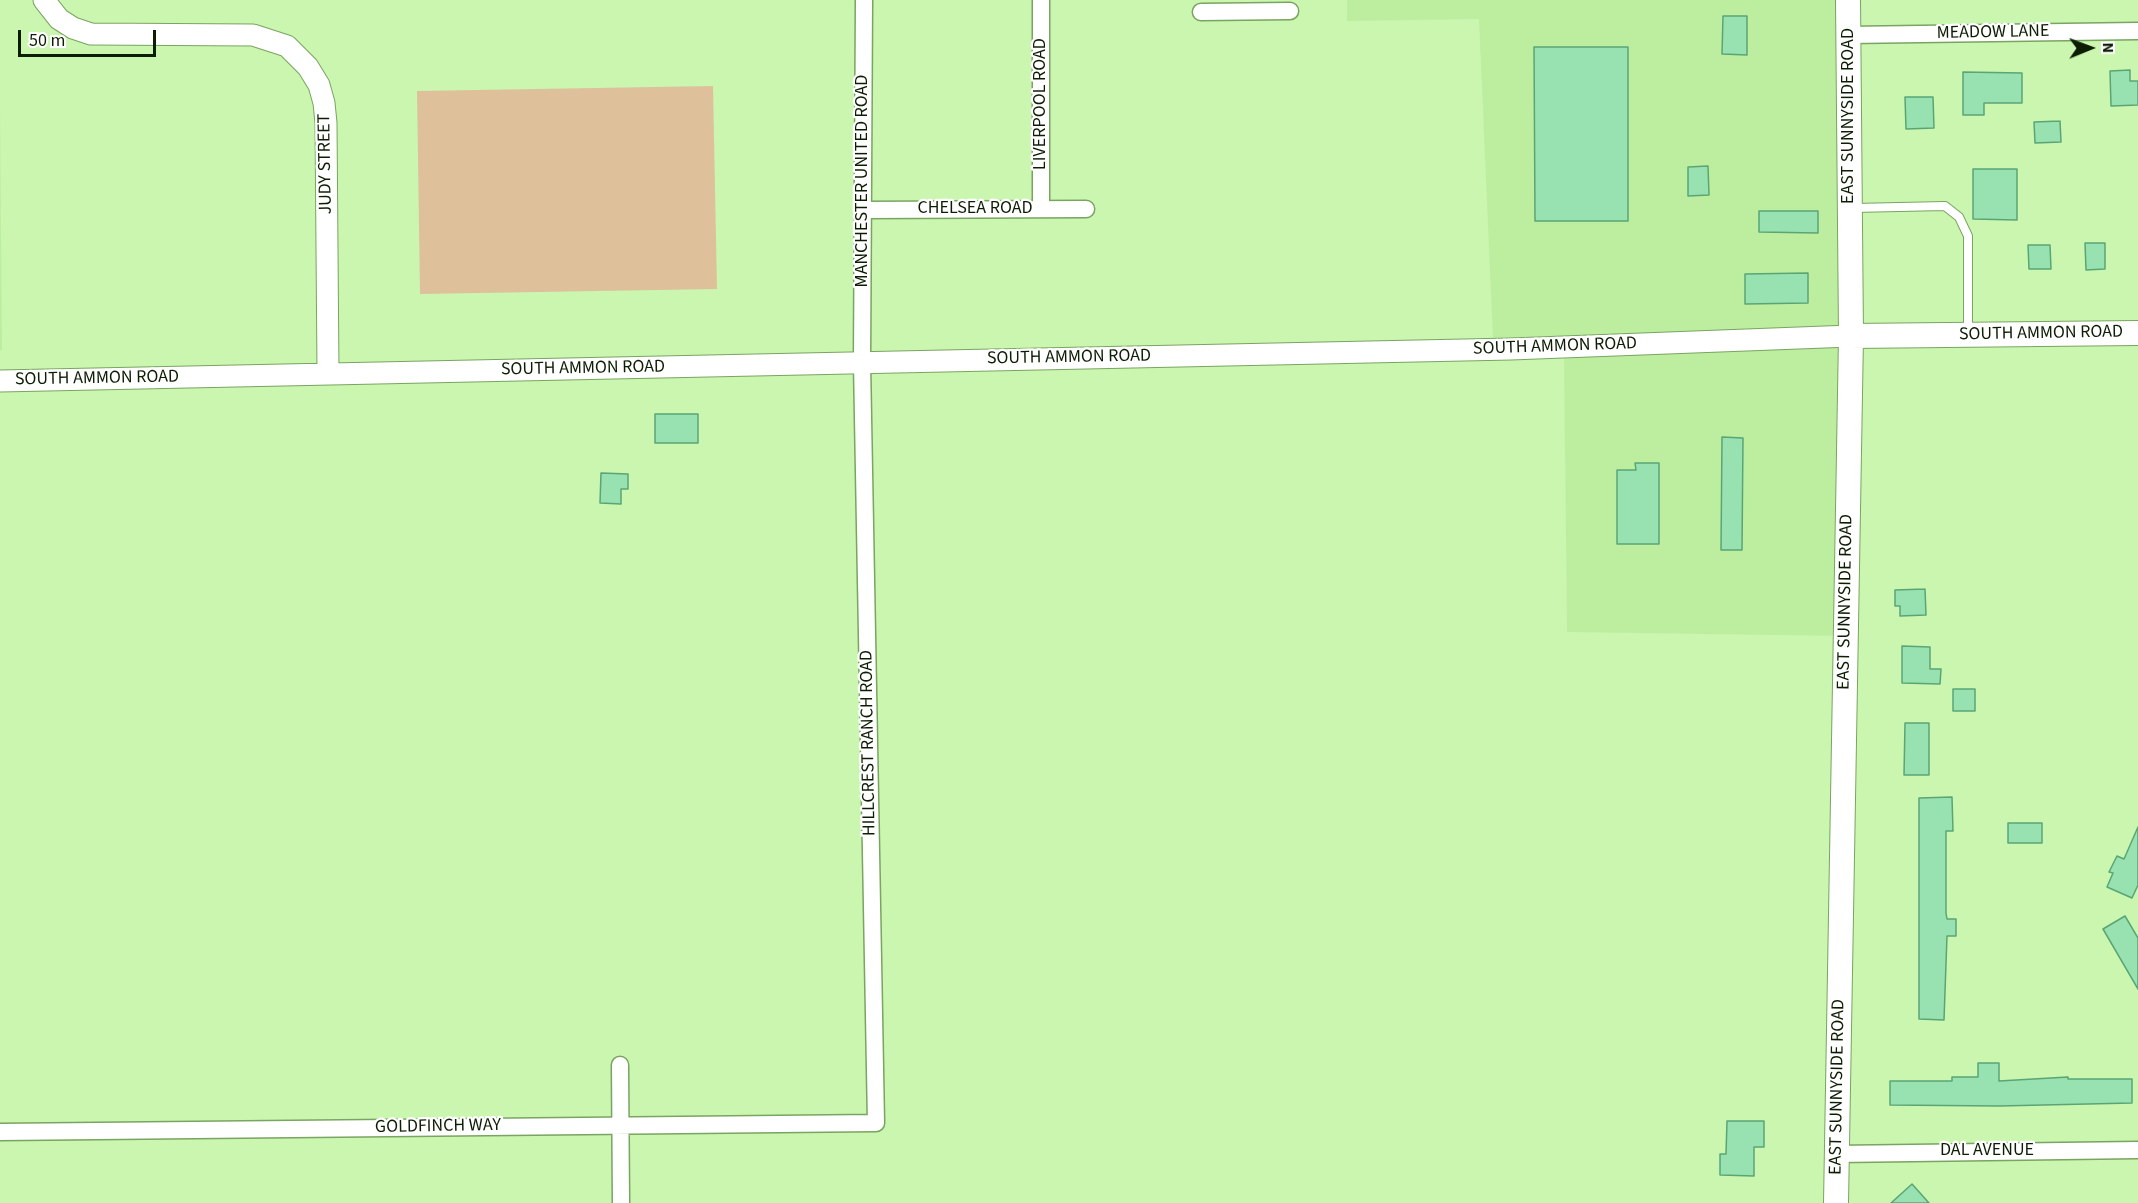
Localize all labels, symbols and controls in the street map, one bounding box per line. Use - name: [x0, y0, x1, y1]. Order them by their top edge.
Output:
- scale bar: [21, 18, 159, 56]
- north arrow: [2060, 18, 2120, 78]
- street label: MEADOW LANE: [1936, 21, 2050, 45]
- text: 50 m: [29, 28, 65, 53]
- street label: EAST SUNNYSIDE ROAD: [1838, 28, 1860, 204]
- street label: LIVERPOOL ROAD: [1030, 38, 1052, 170]
- text: N: [2097, 42, 2119, 53]
- street label: MANCHESTER UNITED ROAD: [852, 75, 874, 287]
- street label: JUDY STREET: [314, 113, 338, 215]
- street label: CHELSEA ROAD: [917, 198, 1033, 220]
- street label: SOUTH AMMON ROAD: [1959, 322, 2123, 346]
- street label: SOUTH AMMON ROAD: [1473, 333, 1637, 361]
- street label: SOUTH AMMON ROAD: [987, 346, 1151, 370]
- street label: SOUTH AMMON ROAD: [501, 357, 665, 381]
- street label: SOUTH AMMON ROAD: [15, 367, 179, 391]
- street label: EAST SUNNYSIDE ROAD: [1834, 514, 1858, 690]
- street label: HILLCREST RANCH ROAD: [857, 650, 881, 836]
- street label: EAST SUNNYSIDE ROAD: [1826, 999, 1850, 1175]
- street label: GOLDFINCH WAY: [375, 1115, 501, 1139]
- street label: DAL AVENUE: [1940, 1140, 2034, 1162]

